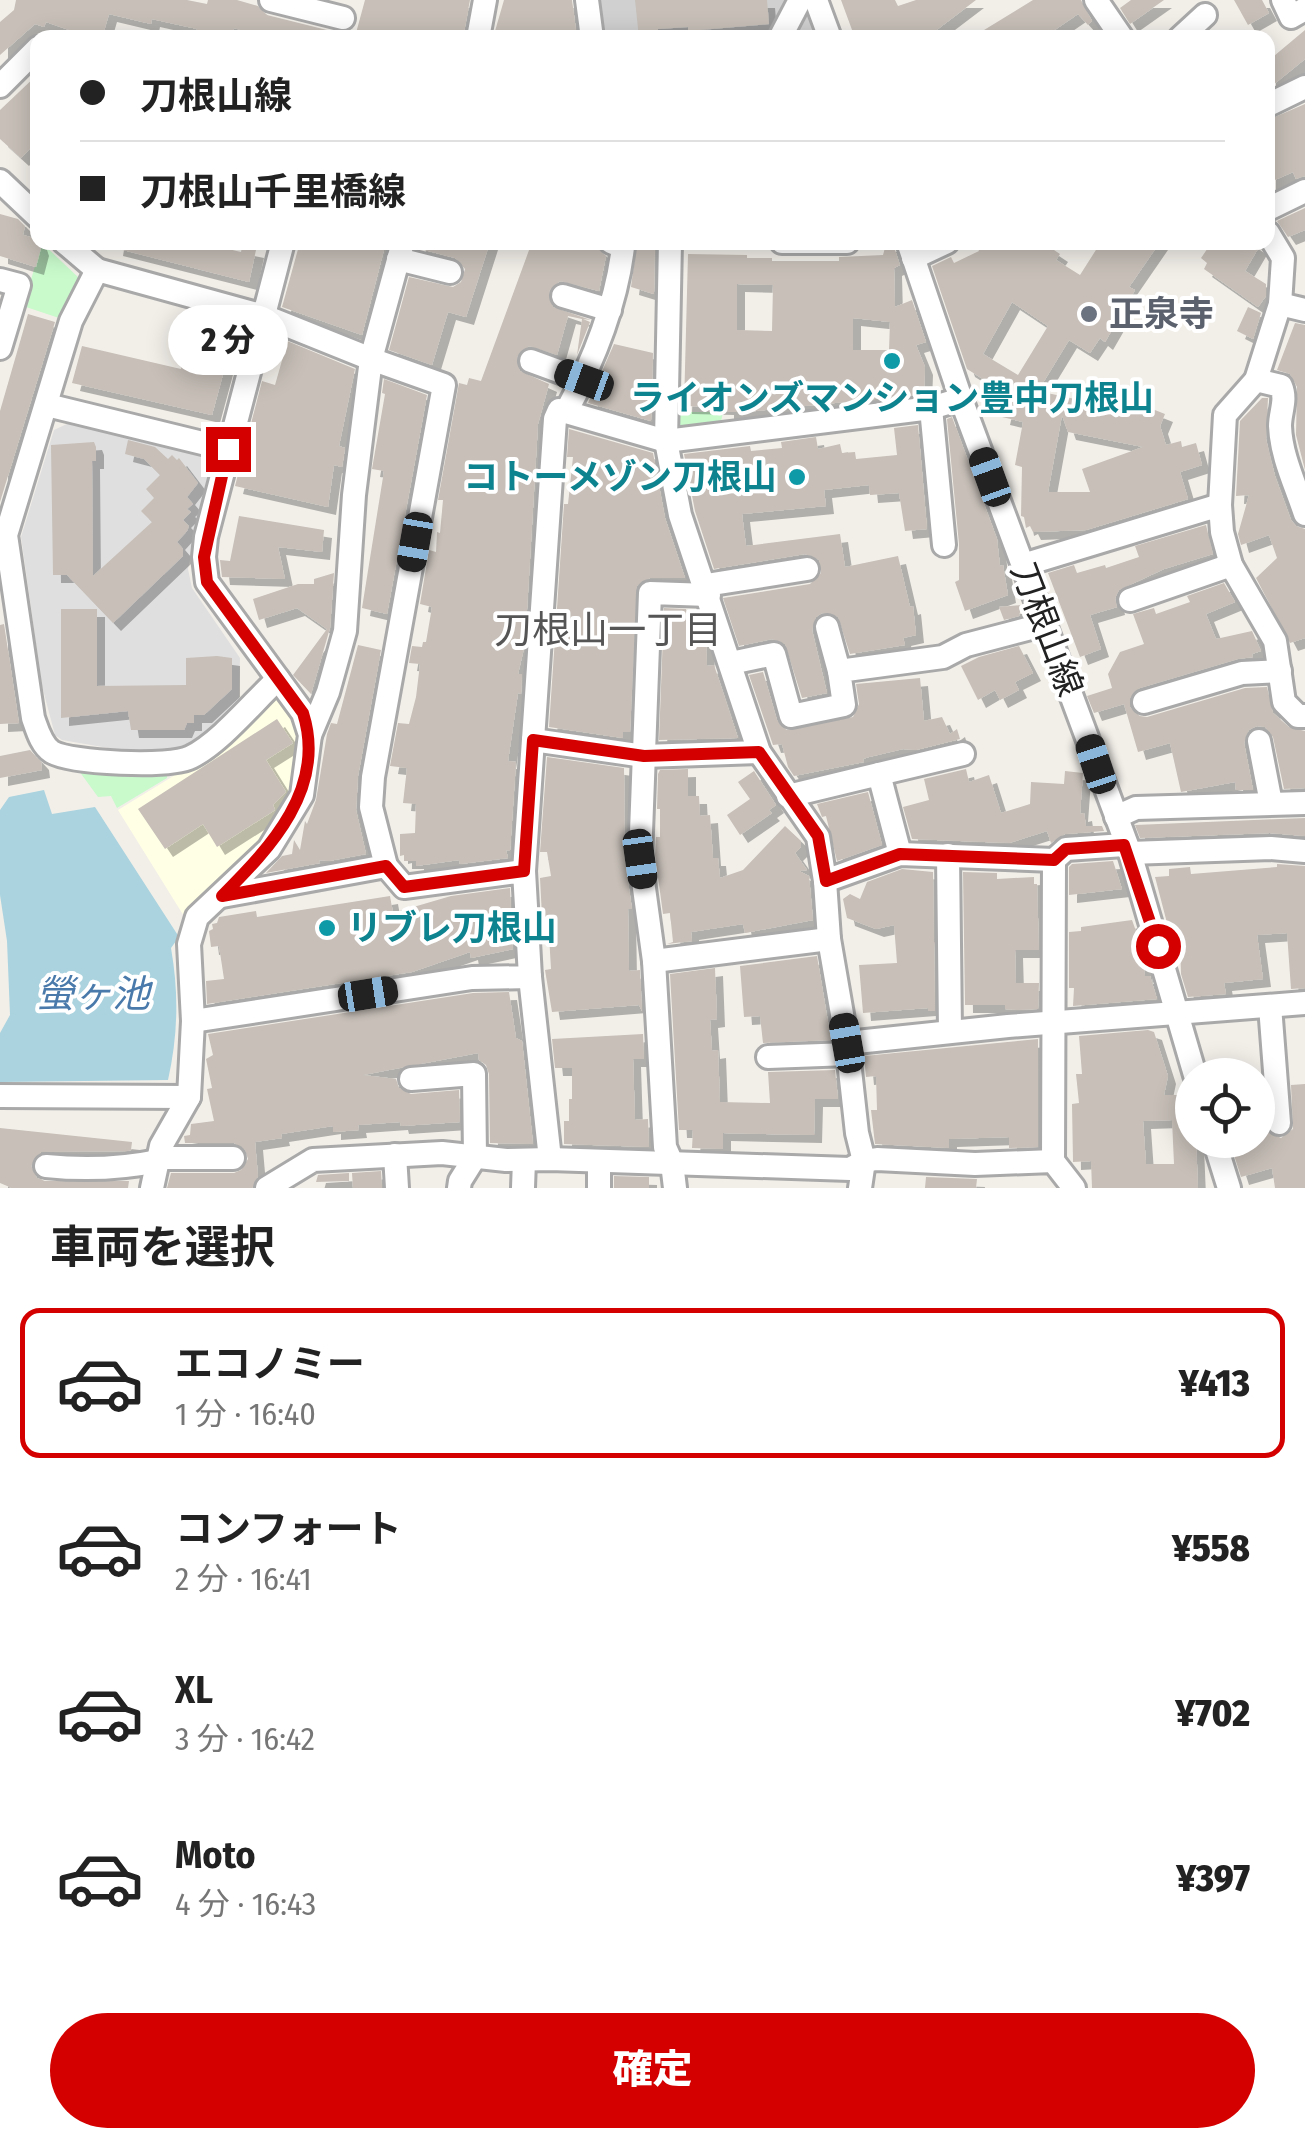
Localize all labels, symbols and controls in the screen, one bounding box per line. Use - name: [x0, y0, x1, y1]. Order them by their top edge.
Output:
- text: 刀根山線: [140, 73, 292, 119]
- text: 刀根山千里橋線: [140, 169, 406, 215]
- place label: 正泉寺: [1109, 293, 1214, 335]
- marker: 正泉寺: [1078, 303, 1100, 325]
- callout: 2 分: [168, 304, 288, 374]
- text: 2 分: [201, 321, 255, 359]
- marker: ライオンズマンション豊中刀根山: [881, 350, 903, 372]
- car: [551, 356, 617, 404]
- place label: ライオンズマンション豊中刀根山: [630, 377, 1154, 419]
- route end: [206, 427, 251, 472]
- car: [966, 444, 1014, 510]
- place label: コトーメゾン刀根山: [463, 456, 777, 498]
- marker: コトーメゾン刀根山: [786, 466, 808, 488]
- car: [395, 510, 435, 574]
- street label: 刀根山線: [1002, 556, 1092, 702]
- district label: 刀根山一丁目: [494, 607, 722, 653]
- car: [1072, 731, 1120, 797]
- car: [621, 827, 659, 891]
- place label: リブレ刀根山: [347, 907, 557, 949]
- marker: リブレ刀根山: [316, 917, 338, 939]
- route start: [1136, 924, 1181, 969]
- water label: 螢ヶ池: [36, 971, 154, 1017]
- car: [336, 974, 400, 1014]
- car: [827, 1011, 867, 1075]
- map controls: [1175, 1058, 1275, 1158]
- button: locate: [1175, 1058, 1275, 1158]
- text: 車両を選択: [50, 1221, 275, 1275]
- icon: car: [55, 1338, 145, 1428]
- text: エコノミー: [175, 1341, 365, 1387]
- text: ¥413: [1179, 1360, 1250, 1406]
- text: 1 分 · 16:40: [175, 1395, 316, 1433]
- icon: car: [55, 1503, 145, 1593]
- text: コンフォート: [175, 1506, 402, 1552]
- text: ¥558: [1172, 1525, 1250, 1571]
- text: 2 分 · 16:41: [175, 1560, 312, 1598]
- text: XL: [175, 1667, 213, 1713]
- icon: car: [55, 1668, 145, 1758]
- text: ¥702: [1175, 1690, 1250, 1736]
- text: 3 分 · 16:42: [175, 1720, 315, 1758]
- text: Moto: [175, 1832, 256, 1878]
- icon: car: [55, 1833, 145, 1923]
- text: ¥397: [1176, 1855, 1250, 1901]
- text: 4 分 · 16:43: [175, 1885, 316, 1923]
- button: 確定: [50, 2013, 1255, 2128]

